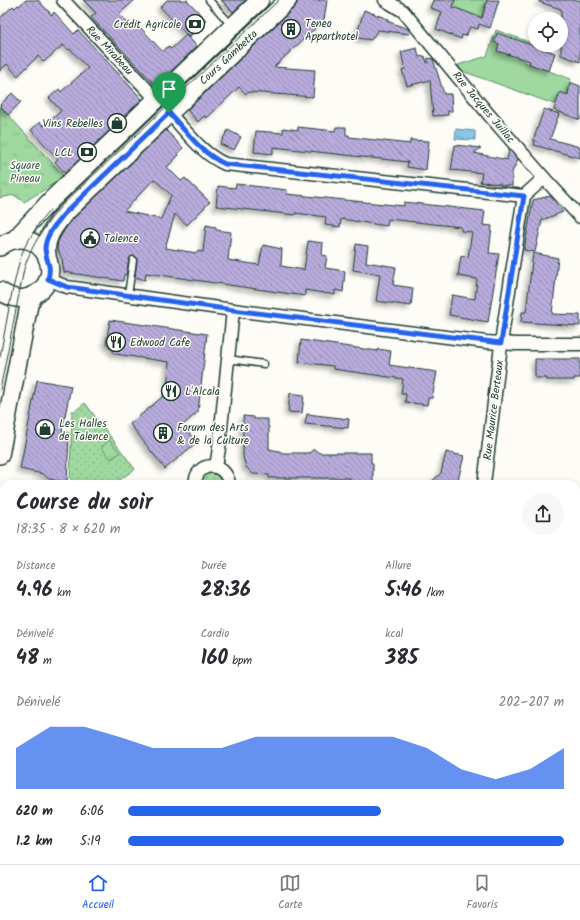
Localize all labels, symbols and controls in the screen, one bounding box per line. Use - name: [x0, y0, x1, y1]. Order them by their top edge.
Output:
- map controls: [528, 12, 568, 52]
- button: locate: [528, 12, 568, 52]
- bank icon: Crédit Agricole: [184, 13, 206, 35]
- place label: Teneo Apparthotel: [305, 15, 358, 46]
- place label: Crédit Agricole: [113, 16, 181, 34]
- building icon: Teneo Apparthotel: [280, 18, 302, 40]
- street label: Rue Mirabeau: [81, 22, 138, 80]
- street label: Cours Gambetta: [195, 26, 262, 90]
- street label: Rue Jacques Juillac: [448, 68, 519, 148]
- pin: [152, 72, 186, 113]
- icon: arrive: [158, 78, 180, 100]
- shop icon: Vins Rebelles: [106, 112, 128, 134]
- place label: Vins Rebelles: [42, 115, 103, 133]
- bank icon: LCL: [76, 141, 98, 163]
- place label: LCL: [54, 144, 73, 162]
- park label: Square Pineau: [10, 157, 41, 188]
- public building icon: Talence: [79, 227, 101, 249]
- place label: Talence: [104, 230, 138, 248]
- restaurant icon: Edwood Cafe: [105, 331, 127, 353]
- place label: Edwood Cafe: [130, 334, 190, 352]
- street label: Rue Maurice Berteaux: [479, 359, 509, 461]
- restaurant icon: L'Alcala: [160, 380, 182, 402]
- place label: L'Alcala: [185, 383, 220, 401]
- place label: Les Halles de Talence: [59, 415, 108, 446]
- shop icon: Les Halles de Talence: [34, 418, 56, 440]
- place label: Forum des Arts & de la Culture: [177, 419, 249, 450]
- building icon: Forum des Arts & de la Culture: [152, 422, 174, 444]
- text: Course du soir: [16, 486, 153, 521]
- button: share: [522, 493, 564, 535]
- text: 18:35 · 8 × 620 m: [16, 519, 120, 540]
- text: Distance: [16, 557, 56, 575]
- text: Durée: [201, 557, 226, 575]
- text: Allure: [385, 557, 411, 575]
- text: 4.96: [16, 575, 53, 607]
- text: 28:36: [201, 575, 251, 607]
- text: 5:46: [385, 575, 422, 607]
- text: km: [53, 584, 71, 602]
- text: /km: [422, 584, 444, 602]
- text: Dénivelé: [16, 625, 54, 643]
- text: Cardio: [201, 625, 229, 643]
- text: kcal: [385, 625, 403, 643]
- text: 48: [16, 643, 39, 675]
- text: 160: [201, 643, 228, 675]
- text: 385: [385, 643, 418, 675]
- text: m: [39, 652, 52, 670]
- text: bpm: [228, 652, 252, 670]
- text: Dénivelé: [16, 692, 60, 713]
- text: 202–207 m: [499, 692, 564, 713]
- text: 620 m: [16, 801, 53, 822]
- text: 6:06: [80, 801, 104, 822]
- text: 1.2 km: [16, 831, 53, 852]
- text: 5:19: [80, 831, 101, 852]
- tab: Accueil: [82, 872, 114, 914]
- tab: Carte: [278, 872, 303, 914]
- tab: Favoris: [467, 872, 498, 914]

